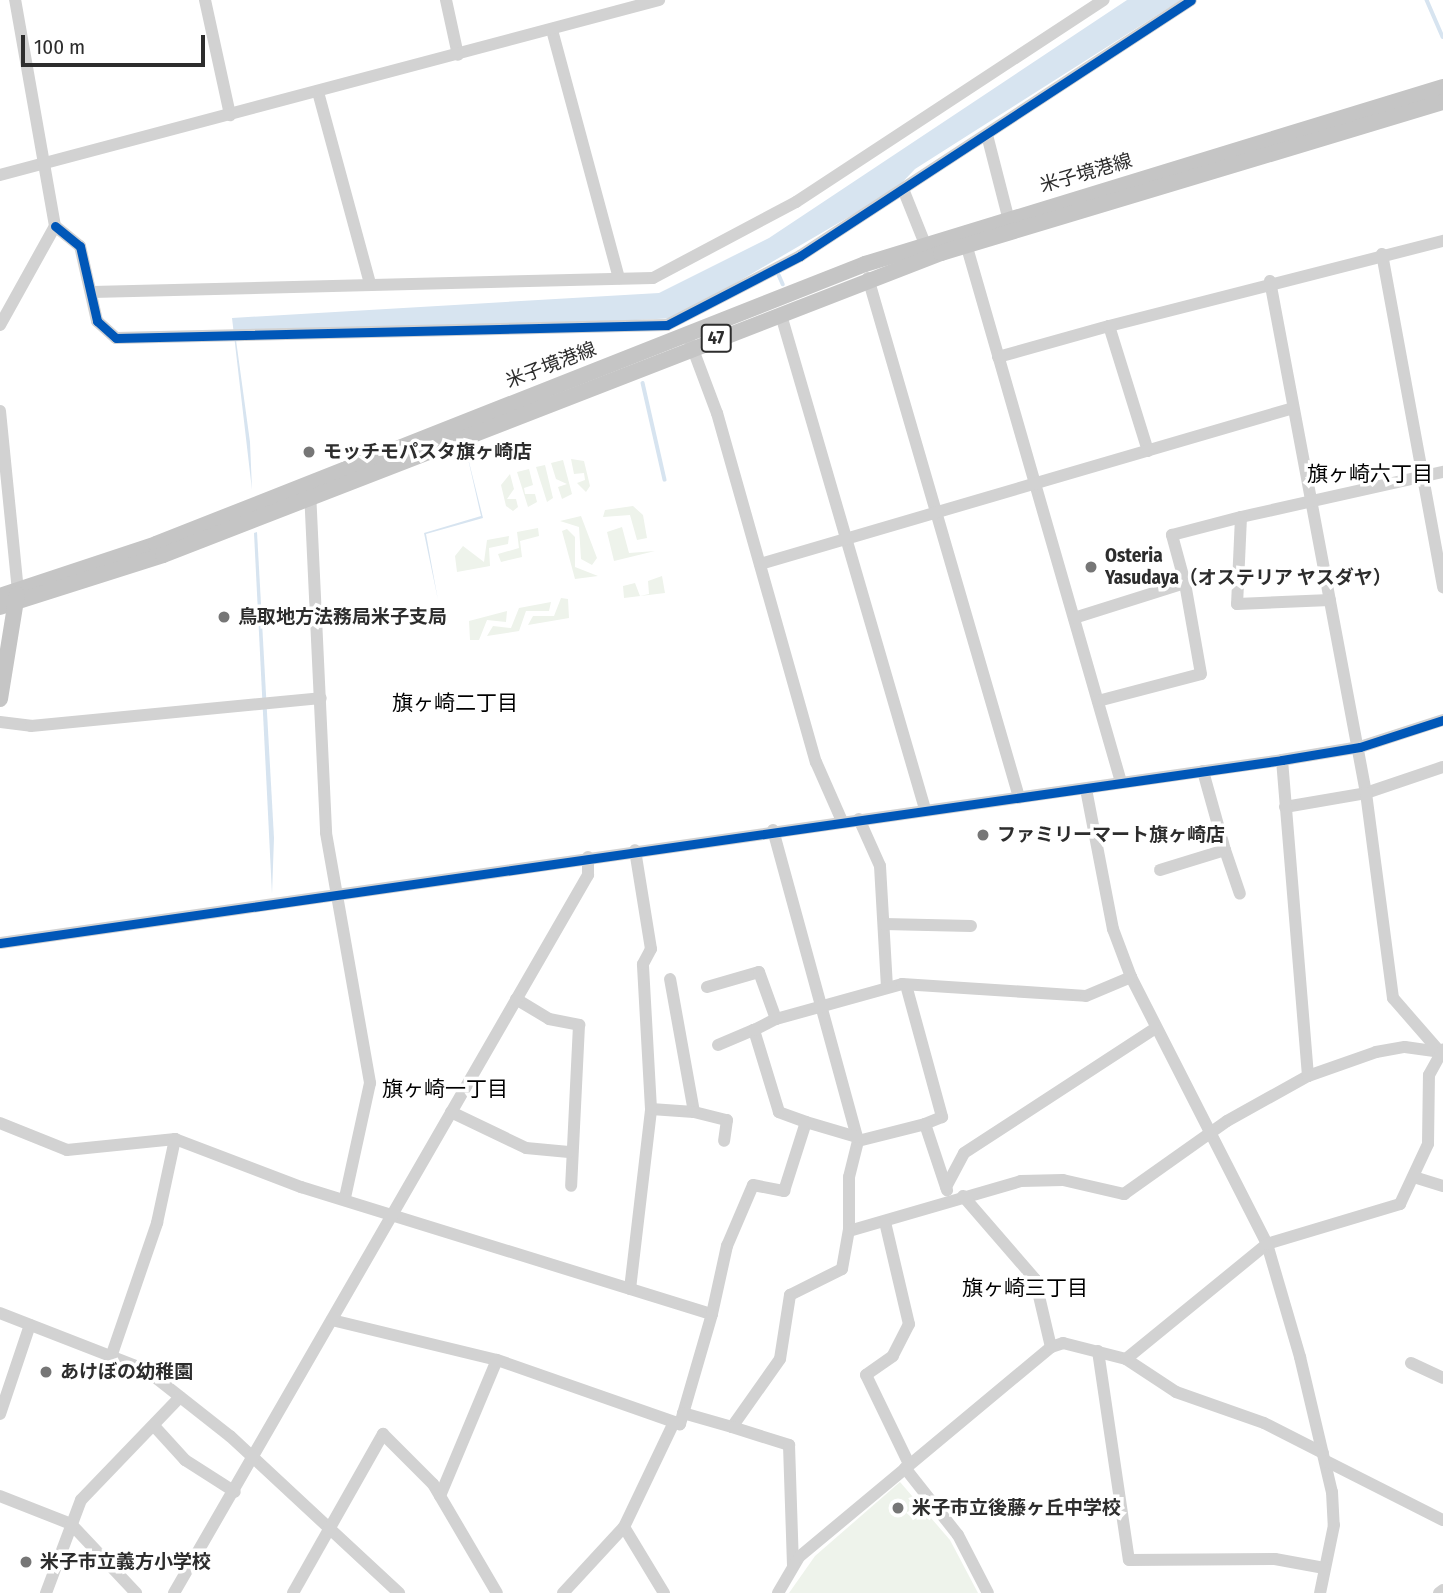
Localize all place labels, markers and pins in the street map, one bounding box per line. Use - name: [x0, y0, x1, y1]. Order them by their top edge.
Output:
- place label: モッチモパスタ旗ヶ崎店: [323, 441, 532, 463]
- marker: モッチモパスタ旗ヶ崎店: [301, 444, 317, 460]
- place label: Osteria Yasudaya（オステリア ヤスダヤ）: [1105, 545, 1392, 589]
- marker: Osteria Yasudaya（オステリア ヤスダヤ）: [1083, 559, 1099, 575]
- place label: 鳥取地方法務局米子支局: [238, 606, 447, 628]
- marker: 鳥取地方法務局米子支局: [216, 609, 232, 625]
- place label: ファミリーマート旗ヶ崎店: [997, 824, 1225, 846]
- marker: ファミリーマート旗ヶ崎店: [975, 827, 991, 843]
- place label: あけぼの幼稚園: [60, 1361, 193, 1383]
- marker: あけぼの幼稚園: [38, 1364, 54, 1380]
- place label: 米子市立後藤ヶ丘中学校: [912, 1497, 1121, 1519]
- marker: 米子市立後藤ヶ丘中学校: [890, 1500, 906, 1516]
- place label: 米子市立義方小学校: [40, 1551, 211, 1573]
- marker: 米子市立義方小学校: [18, 1554, 34, 1570]

